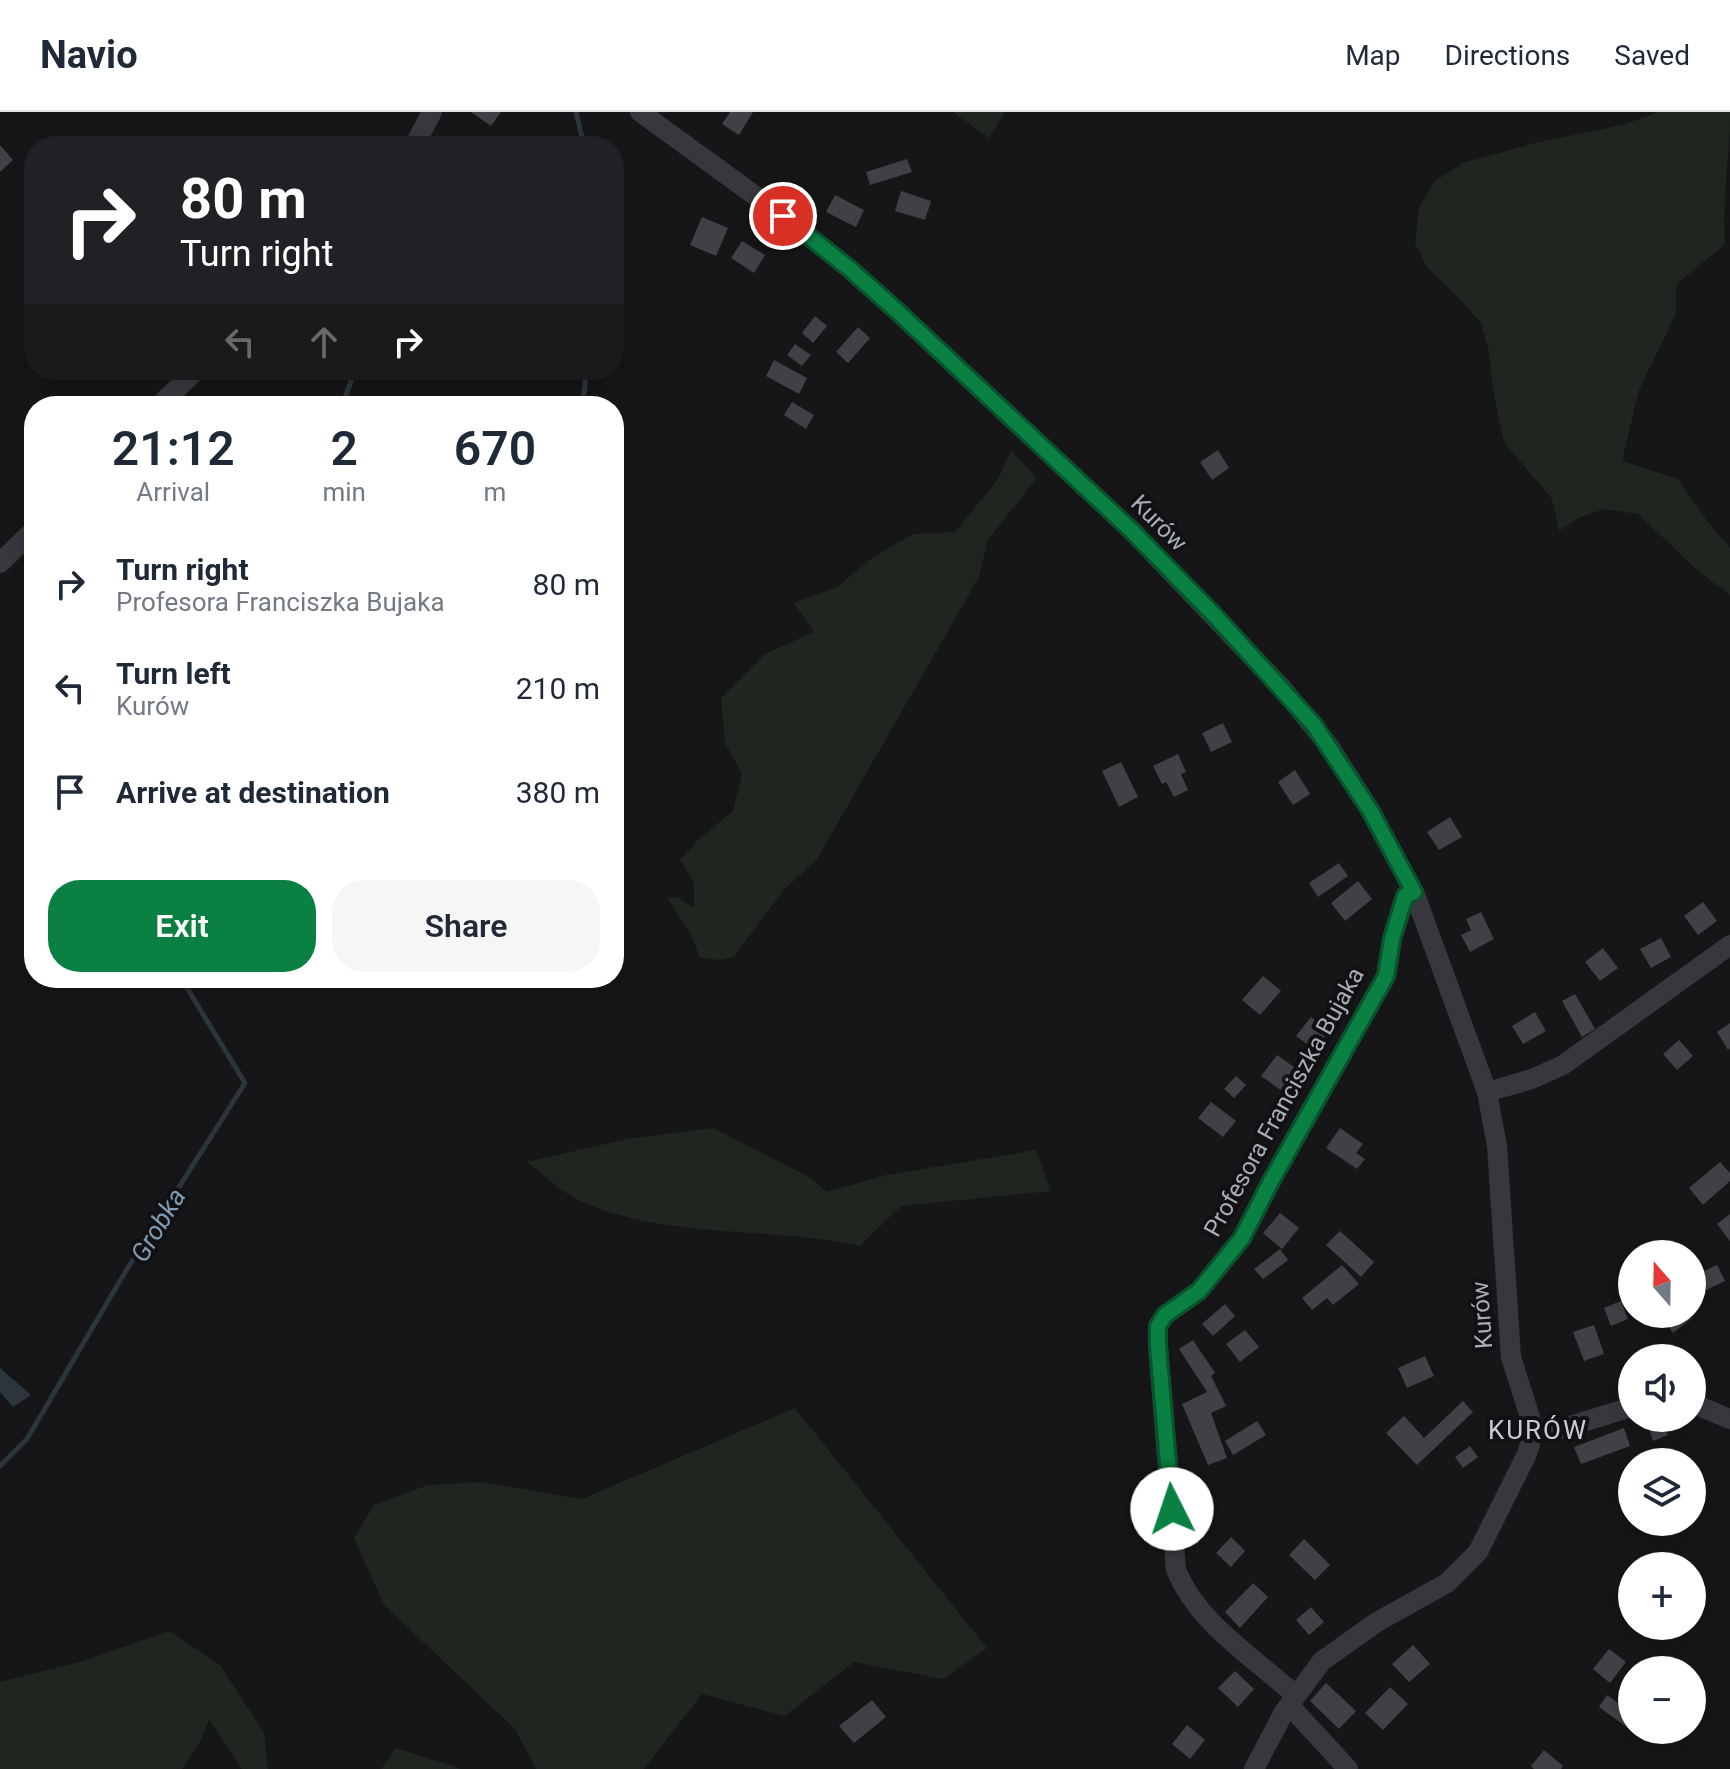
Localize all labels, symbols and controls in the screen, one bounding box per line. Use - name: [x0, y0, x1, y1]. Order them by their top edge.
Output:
- text: Navio: [40, 33, 138, 77]
- text: Map: [1345, 39, 1401, 72]
- text: Directions: [1445, 39, 1570, 72]
- text: Saved: [1614, 39, 1690, 72]
- text: 80 m: [180, 166, 307, 232]
- icon: right: [48, 168, 152, 272]
- pin: [749, 182, 817, 250]
- icon: arrive: [761, 194, 805, 238]
- text: Turn right: [180, 233, 333, 275]
- icon: left: [218, 320, 262, 364]
- icon: ahead: [302, 320, 346, 364]
- icon: right: [386, 320, 430, 364]
- text: 21:12: [112, 420, 235, 477]
- text: 2: [331, 420, 358, 477]
- text: 670: [454, 420, 536, 477]
- text: Arrival: [136, 477, 210, 507]
- text: min: [322, 477, 366, 507]
- text: m: [484, 477, 506, 507]
- street label: Kurów: [1125, 489, 1193, 557]
- text: Turn right: [116, 552, 249, 587]
- icon: right: [48, 562, 92, 606]
- text: 80 m: [533, 567, 600, 602]
- text: Profesora Franciszka Bujaka: [116, 587, 445, 617]
- text: Turn left: [116, 656, 231, 691]
- icon: left: [48, 666, 92, 710]
- text: 210 m: [516, 671, 600, 706]
- text: Kurów: [116, 691, 189, 721]
- icon: arrive: [48, 770, 92, 814]
- text: Arrive at destination: [116, 775, 390, 810]
- text: 380 m: [516, 775, 600, 810]
- button: Exit: [48, 880, 316, 972]
- button: Share: [332, 880, 600, 972]
- street label: Profesora Franciszka Bujaka: [1198, 963, 1370, 1241]
- water label: Grobka: [124, 1183, 192, 1267]
- north arrow: [1618, 1240, 1706, 1328]
- map controls: [1618, 1240, 1706, 1744]
- street label: Kurów: [1466, 1280, 1498, 1350]
- button: sound: [1618, 1344, 1706, 1432]
- district label: KURÓW: [1488, 1415, 1588, 1445]
- button: layers: [1618, 1448, 1706, 1536]
- position arrow: [1130, 1467, 1214, 1551]
- button: +: [1618, 1552, 1706, 1640]
- button: −: [1618, 1656, 1706, 1744]

